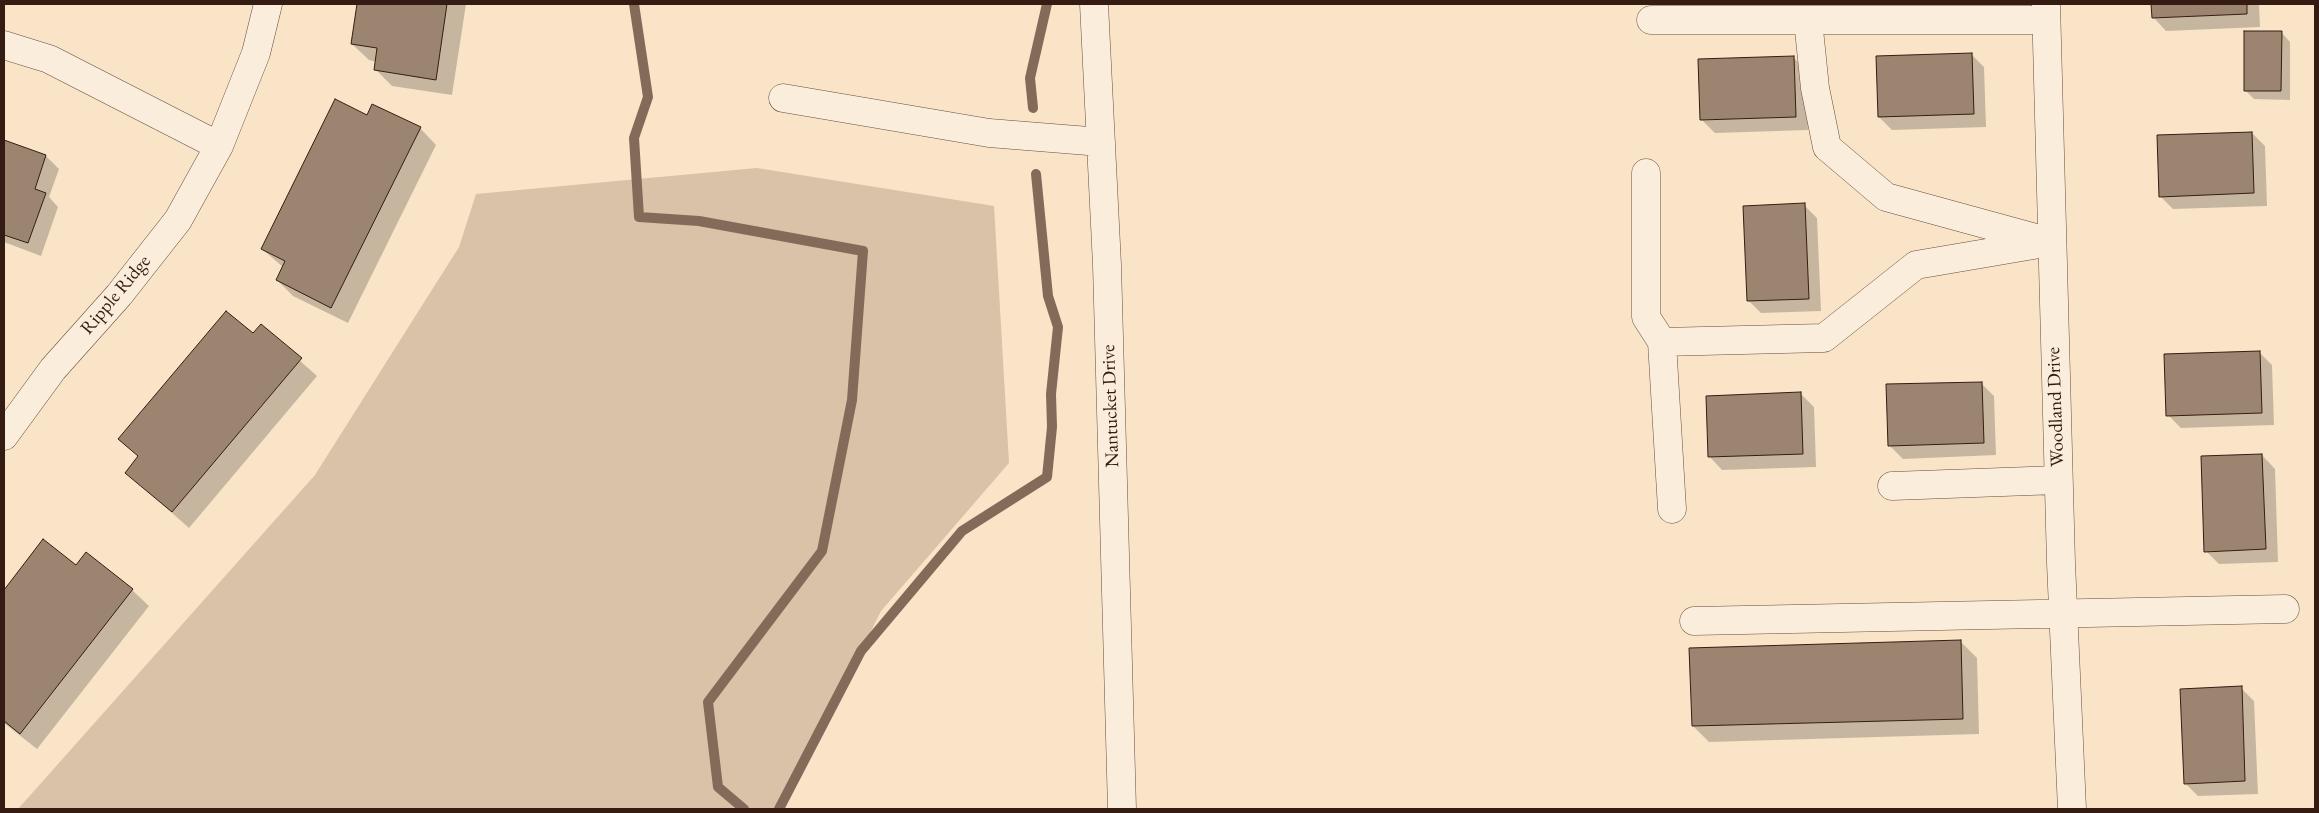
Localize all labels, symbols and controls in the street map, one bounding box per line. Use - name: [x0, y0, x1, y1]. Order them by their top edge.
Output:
- street label: Ripple Ridge: [76, 251, 156, 339]
- street label: Nantucket Drive: [1097, 344, 1125, 468]
- street label: Woodland Drive: [2043, 347, 2069, 467]

